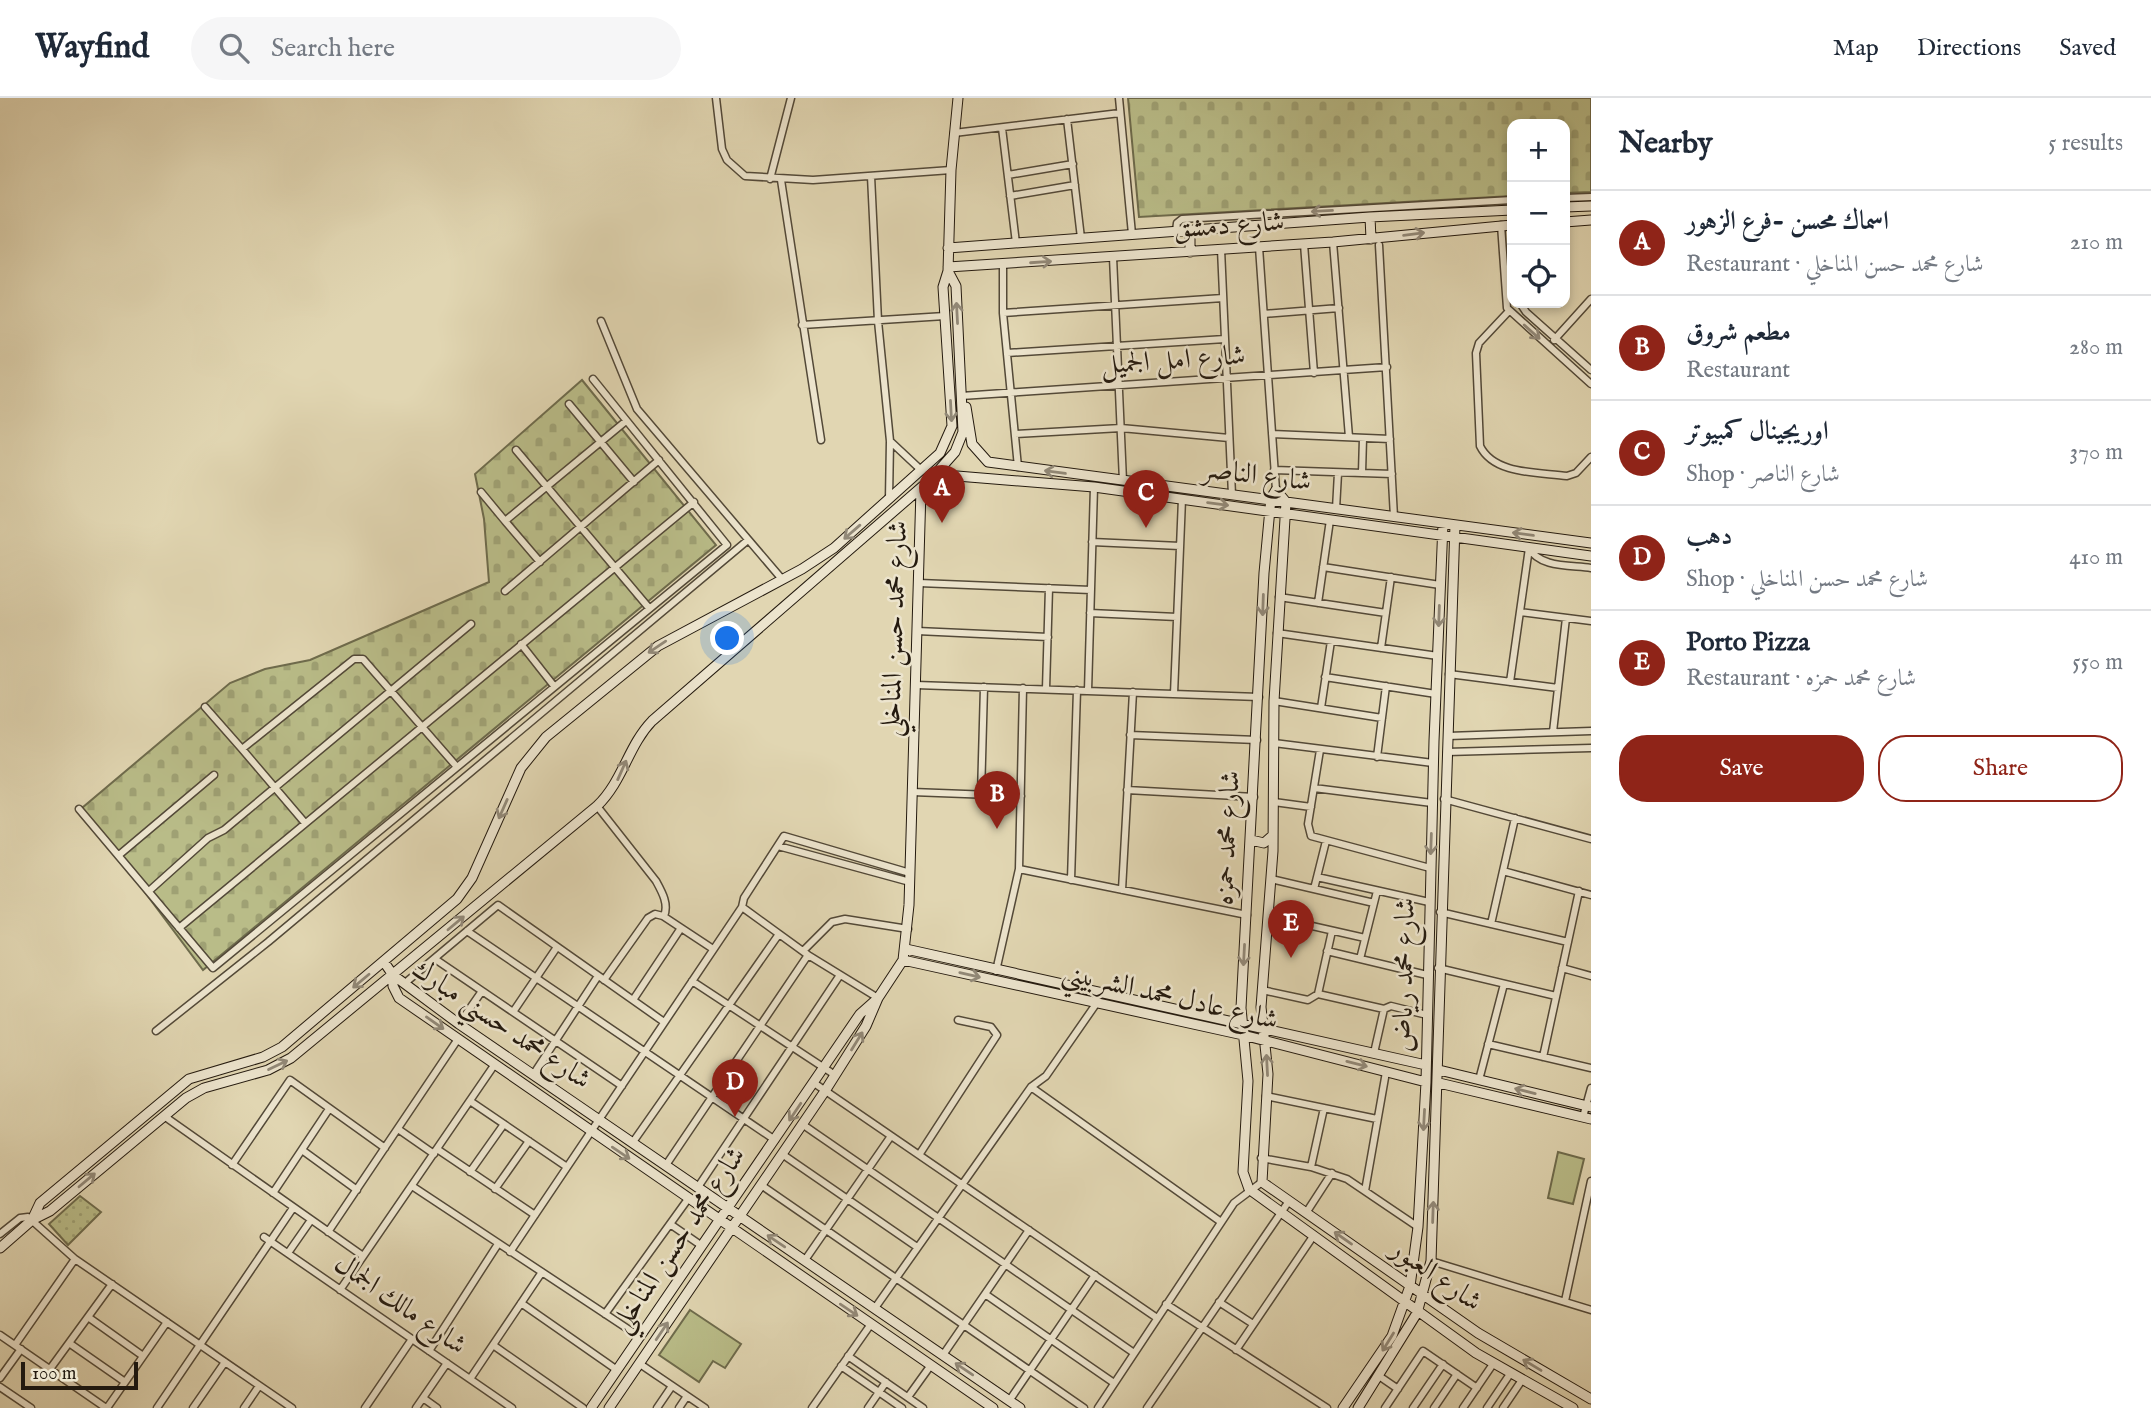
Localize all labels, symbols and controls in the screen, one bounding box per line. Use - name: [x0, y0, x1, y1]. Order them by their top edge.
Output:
- search box: [191, 17, 681, 80]
- text: Wayfind: [35, 27, 149, 69]
- icon: search: [215, 29, 253, 67]
- text: Search here: [271, 32, 395, 65]
- text: Map: [1833, 33, 1879, 64]
- text: Directions: [1917, 33, 2021, 64]
- text: Saved: [2059, 33, 2116, 64]
- map controls: [1507, 119, 1570, 308]
- button: +: [1507, 119, 1570, 182]
- text: Nearby: [1619, 125, 1712, 163]
- text: 5 results: [2048, 129, 2123, 158]
- button: −: [1507, 182, 1570, 245]
- one-way arrow: [1311, 204, 1334, 217]
- street label: شارع دمشق: [1172, 205, 1286, 251]
- text: اسماك محسن -فرع الزهور: [1686, 205, 1889, 238]
- one-way arrow: [1402, 227, 1425, 240]
- text: A: [1634, 228, 1650, 257]
- text: 210 m: [2070, 228, 2123, 257]
- button: locate: [1507, 245, 1570, 308]
- text: Restaurant · شارع محمد حسن المناخلي: [1686, 250, 1984, 279]
- one-way arrow: [1029, 255, 1052, 268]
- one-way arrow: [951, 302, 964, 325]
- text: مطعم شروق: [1686, 316, 1791, 349]
- one-way arrow: [1522, 324, 1540, 340]
- text: B: [1634, 333, 1650, 362]
- text: 280 m: [2069, 333, 2123, 362]
- street label: شارع امل الجميل: [1099, 338, 1247, 388]
- text: Restaurant: [1686, 356, 1790, 385]
- one-way arrow: [945, 399, 958, 422]
- text: اوريجينال كمبيوتر: [1686, 415, 1829, 448]
- text: C: [1634, 438, 1650, 467]
- text: 370 m: [2070, 438, 2123, 467]
- street label: شارع الناصر: [1197, 452, 1313, 504]
- text: Shop · شارع الناصر: [1686, 460, 1840, 489]
- pin: A: [919, 465, 965, 523]
- one-way arrow: [1044, 465, 1067, 478]
- pin: C: [1123, 470, 1169, 528]
- one-way arrow: [1206, 497, 1229, 510]
- street label: شارع محمد حسن المناخلي: [874, 520, 923, 738]
- text: دهب: [1686, 520, 1732, 553]
- one-way arrow: [844, 524, 862, 540]
- one-way arrow: [1512, 528, 1535, 541]
- text: D: [1633, 543, 1651, 572]
- text: 410 m: [2069, 543, 2123, 572]
- text: Shop · شارع محمد حسن المناخلي: [1686, 565, 1928, 594]
- one-way arrow: [1256, 593, 1269, 616]
- one-way arrow: [1432, 604, 1446, 627]
- your location: [710, 621, 744, 655]
- text: Porto Pizza: [1686, 626, 1810, 659]
- one-way arrow: [648, 640, 667, 654]
- text: E: [1634, 648, 1650, 677]
- text: 550 m: [2072, 648, 2123, 677]
- text: Restaurant · شارع محمد حمزه: [1686, 664, 1916, 693]
- button: Save: [1619, 735, 1864, 802]
- button: Share: [1878, 735, 2123, 802]
- one-way arrow: [616, 760, 629, 781]
- street label: شارع محمد حمزه: [1207, 770, 1253, 906]
- pin: B: [974, 771, 1020, 829]
- one-way arrow: [496, 798, 509, 819]
- one-way arrow: [1424, 832, 1438, 855]
- street label: شارع محمد رياض: [1386, 897, 1428, 1053]
- pin: E: [1268, 900, 1314, 958]
- one-way arrow: [446, 915, 464, 931]
- one-way arrow: [1238, 943, 1251, 966]
- street label: شارع محمد حسني مبارك: [401, 952, 597, 1104]
- street label: شارع عادل محمد الشربيني: [1057, 955, 1281, 1046]
- one-way arrow: [958, 969, 981, 982]
- one-way arrow: [353, 973, 371, 989]
- one-way arrow: [425, 1016, 444, 1030]
- one-way arrow: [850, 1031, 864, 1051]
- one-way arrow: [1261, 1054, 1274, 1077]
- one-way arrow: [267, 1057, 288, 1071]
- one-way arrow: [1345, 1058, 1368, 1071]
- pin: D: [712, 1059, 758, 1117]
- one-way arrow: [1514, 1084, 1537, 1097]
- one-way arrow: [788, 1102, 802, 1121]
- one-way arrow: [1417, 1108, 1430, 1131]
- street label: شارع محمد حسن المناخلي: [604, 1140, 760, 1344]
- one-way arrow: [611, 1146, 630, 1160]
- one-way arrow: [78, 1172, 96, 1188]
- one-way arrow: [1426, 1200, 1439, 1223]
- street label: شارع العبور: [1379, 1230, 1488, 1323]
- one-way arrow: [1334, 1231, 1353, 1245]
- one-way arrow: [767, 1234, 786, 1248]
- street label: شارع مالك الجمال: [325, 1247, 473, 1367]
- one-way arrow: [839, 1302, 858, 1317]
- one-way arrow: [655, 1322, 669, 1341]
- one-way arrow: [1380, 1332, 1395, 1351]
- one-way arrow: [1522, 1358, 1542, 1372]
- scale bar: [21, 1359, 138, 1391]
- text: 100 m: [32, 1362, 76, 1386]
- one-way arrow: [955, 1362, 974, 1376]

